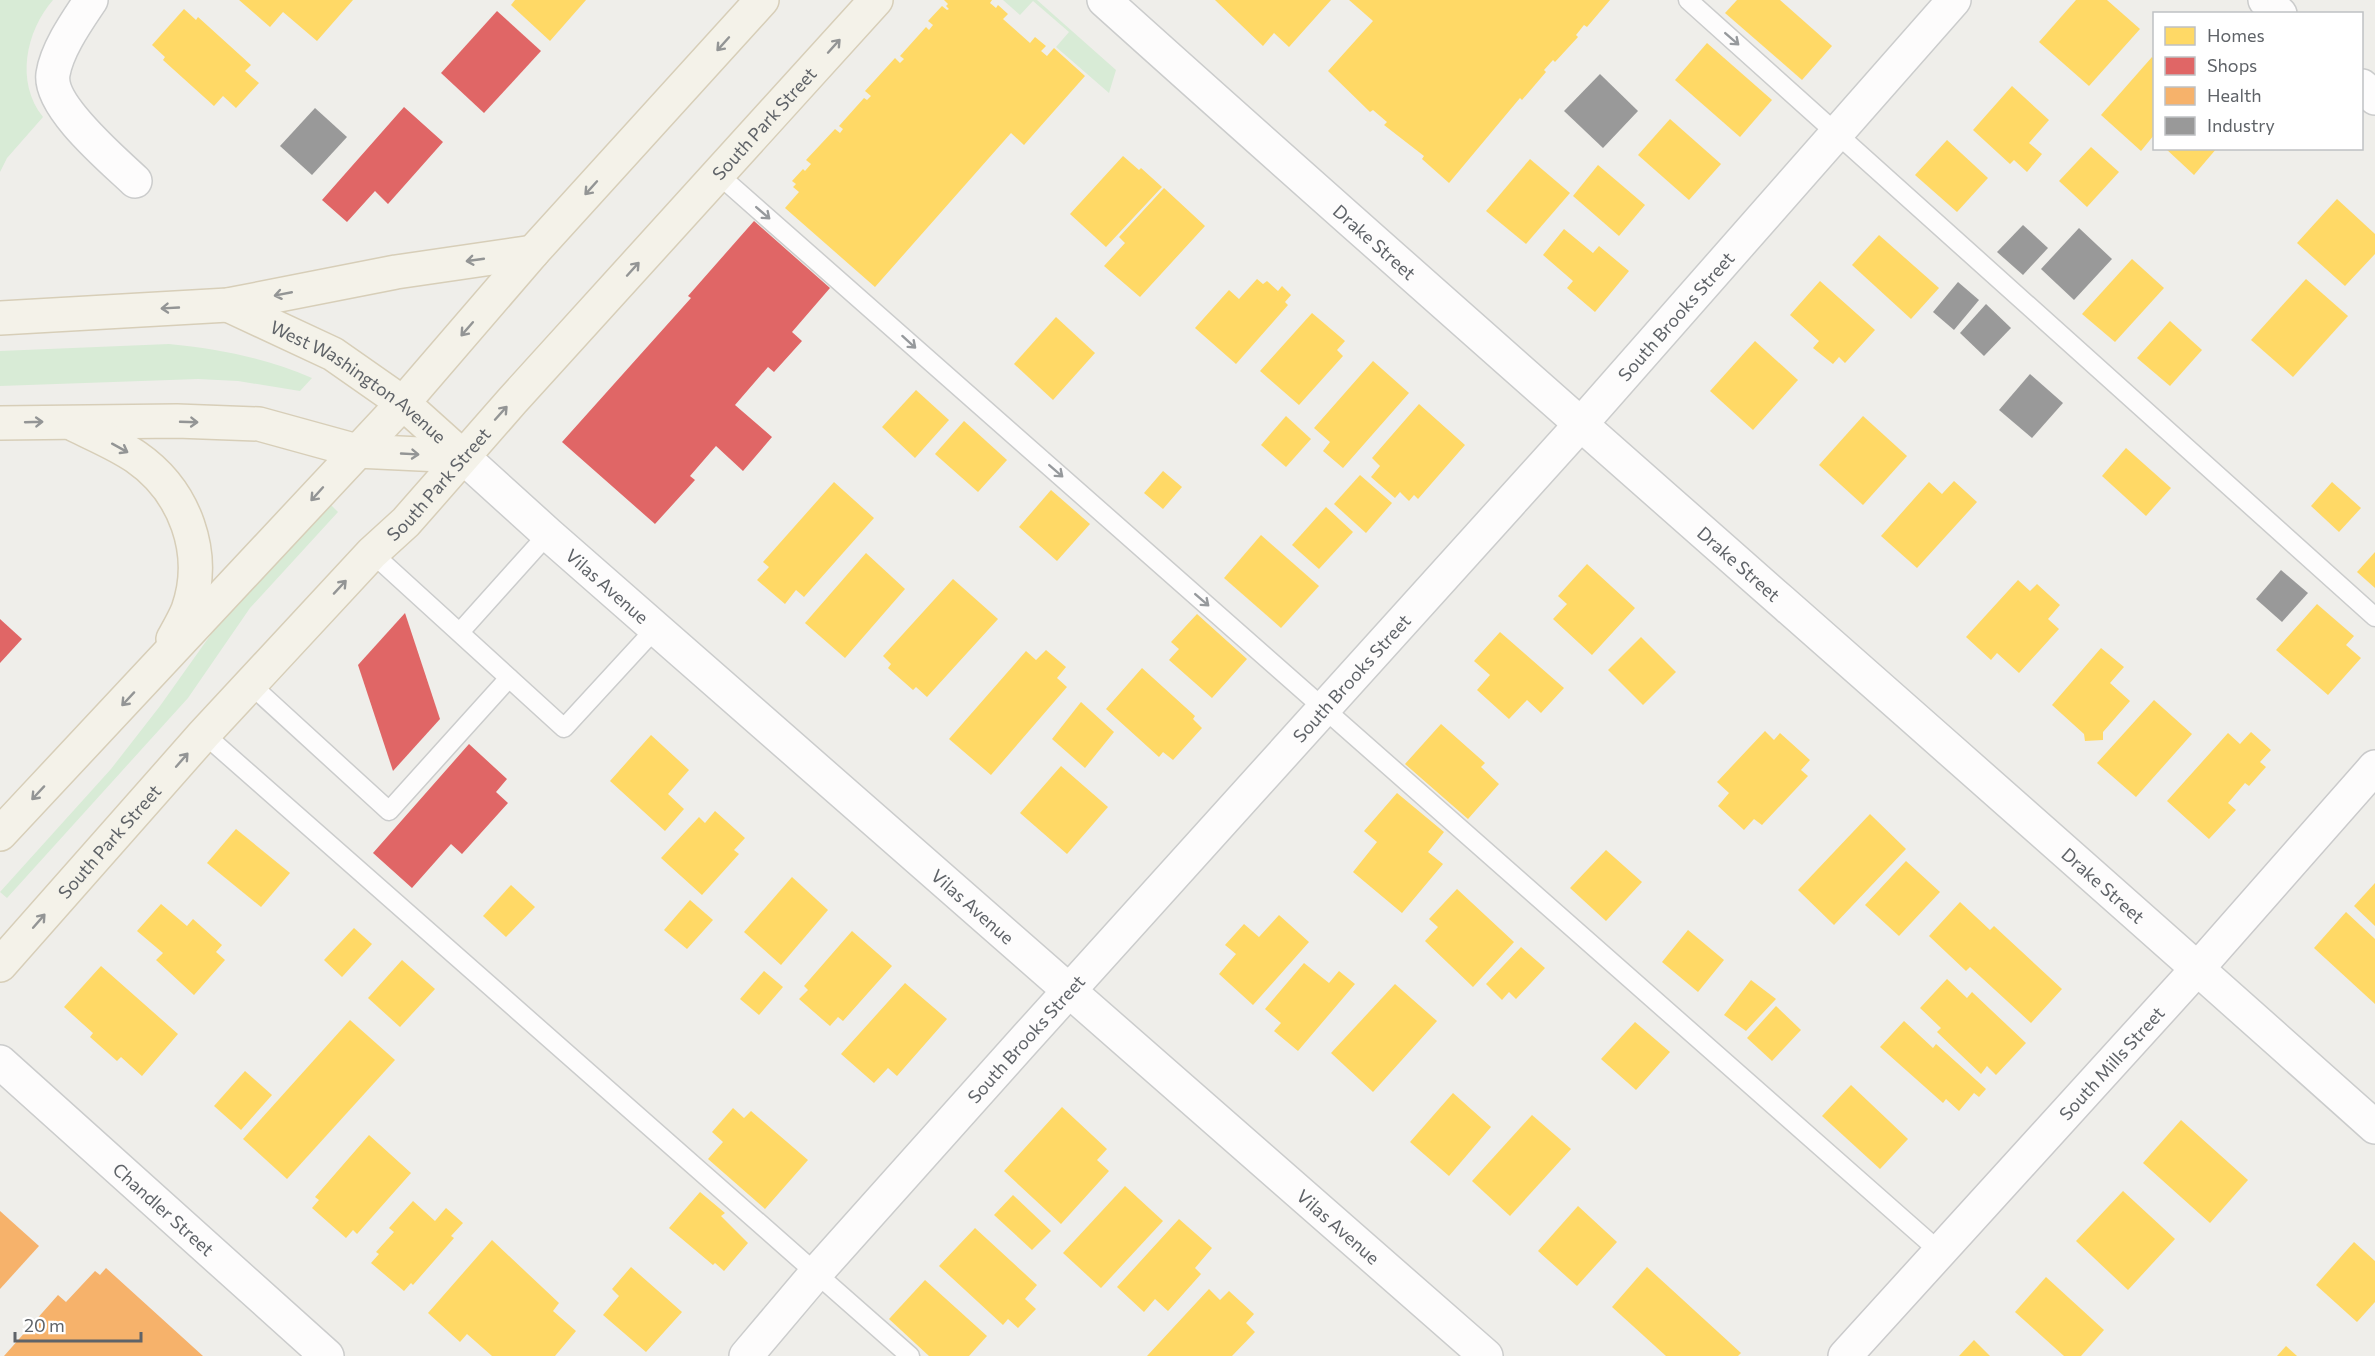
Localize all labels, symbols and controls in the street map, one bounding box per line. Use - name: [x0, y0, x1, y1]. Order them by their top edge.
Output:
- legend: [2153, 12, 2363, 150]
- text: Homes: [2207, 24, 2265, 46]
- one-way arrow: [1724, 32, 1739, 46]
- one-way arrow: [716, 36, 730, 51]
- one-way arrow: [827, 39, 841, 54]
- text: Shops: [2207, 54, 2257, 76]
- street label: South Park Street: [707, 62, 821, 184]
- text: Health: [2207, 84, 2262, 106]
- text: Industry: [2207, 114, 2275, 136]
- one-way arrow: [584, 180, 598, 195]
- street label: Drake Street: [1329, 199, 1420, 284]
- one-way arrow: [756, 206, 771, 220]
- street label: South Brooks Street: [1613, 247, 1739, 385]
- one-way arrow: [465, 255, 485, 266]
- one-way arrow: [626, 261, 640, 276]
- one-way arrow: [274, 289, 293, 300]
- one-way arrow: [160, 303, 180, 314]
- street label: West Washington Avenue: [267, 315, 451, 448]
- one-way arrow: [461, 321, 474, 337]
- one-way arrow: [902, 335, 917, 349]
- one-way arrow: [494, 405, 508, 420]
- one-way arrow: [23, 416, 43, 428]
- one-way arrow: [179, 416, 199, 427]
- street label: South Park Street: [382, 423, 495, 545]
- one-way arrow: [111, 442, 128, 454]
- one-way arrow: [399, 448, 419, 459]
- one-way arrow: [1048, 464, 1063, 478]
- one-way arrow: [310, 486, 324, 501]
- street label: Drake Street: [1693, 521, 1785, 606]
- street label: Vilas Avenue: [561, 544, 653, 628]
- one-way arrow: [333, 580, 347, 595]
- one-way arrow: [1194, 593, 1209, 607]
- street label: South Brooks Street: [1288, 609, 1415, 747]
- one-way arrow: [121, 691, 135, 706]
- one-way arrow: [175, 752, 189, 767]
- street label: South Park Street: [53, 780, 165, 903]
- one-way arrow: [31, 786, 45, 801]
- street label: Drake Street: [2057, 843, 2149, 928]
- street label: Vilas Avenue: [927, 864, 1019, 948]
- one-way arrow: [32, 914, 46, 929]
- street label: South Brooks Street: [962, 970, 1089, 1107]
- street label: South Mills Street: [2054, 1002, 2169, 1125]
- street label: Chandler Street: [108, 1158, 219, 1260]
- street label: Vilas Avenue: [1292, 1184, 1384, 1269]
- scale bar: [15, 1305, 141, 1343]
- text: 20 m: [24, 1314, 65, 1336]

